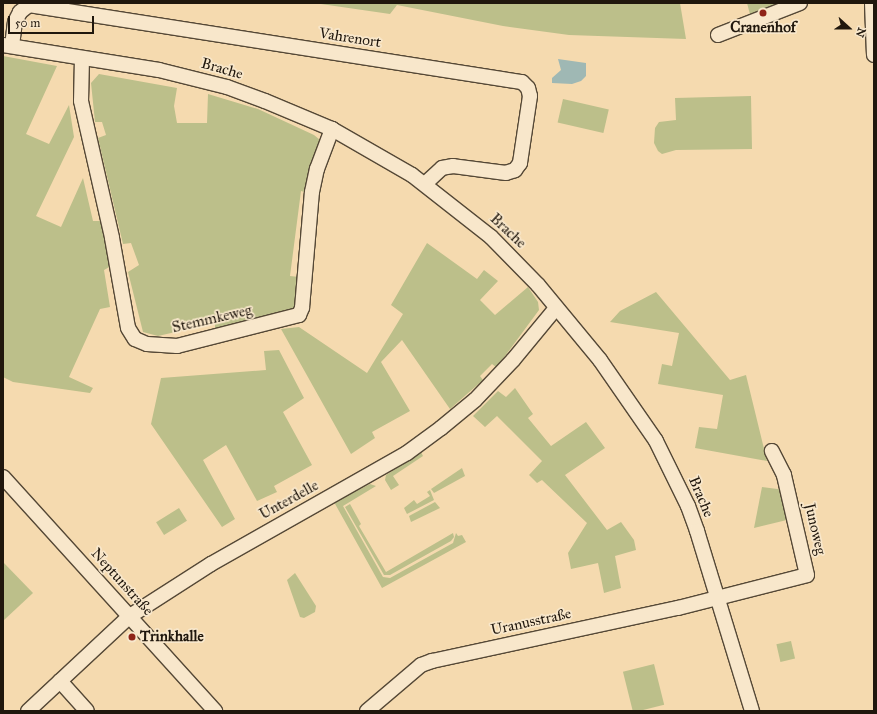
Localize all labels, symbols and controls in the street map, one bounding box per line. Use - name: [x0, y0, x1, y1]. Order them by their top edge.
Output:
- scale bar: [10, 8, 96, 34]
- marker: Cranenhof: [758, 8, 768, 18]
- north arrow: [829, 8, 869, 48]
- text: 50 m: [15, 16, 40, 30]
- place label: Cranenhof: [730, 19, 796, 37]
- street label: Vahrenort: [318, 24, 382, 52]
- text: N: [853, 26, 868, 39]
- street label: Brache: [199, 54, 245, 84]
- street label: Brache: [486, 210, 530, 252]
- street label: Stemmkeweg: [170, 301, 254, 337]
- street label: Brache: [684, 474, 718, 520]
- street label: Unterdelle: [256, 476, 322, 524]
- street label: Junoweg: [800, 501, 830, 557]
- street label: Neptunstraße: [87, 545, 157, 619]
- street label: Uranusstraße: [489, 605, 573, 639]
- place label: Trinkhalle: [140, 628, 204, 646]
- marker: Trinkhalle: [127, 632, 137, 642]

